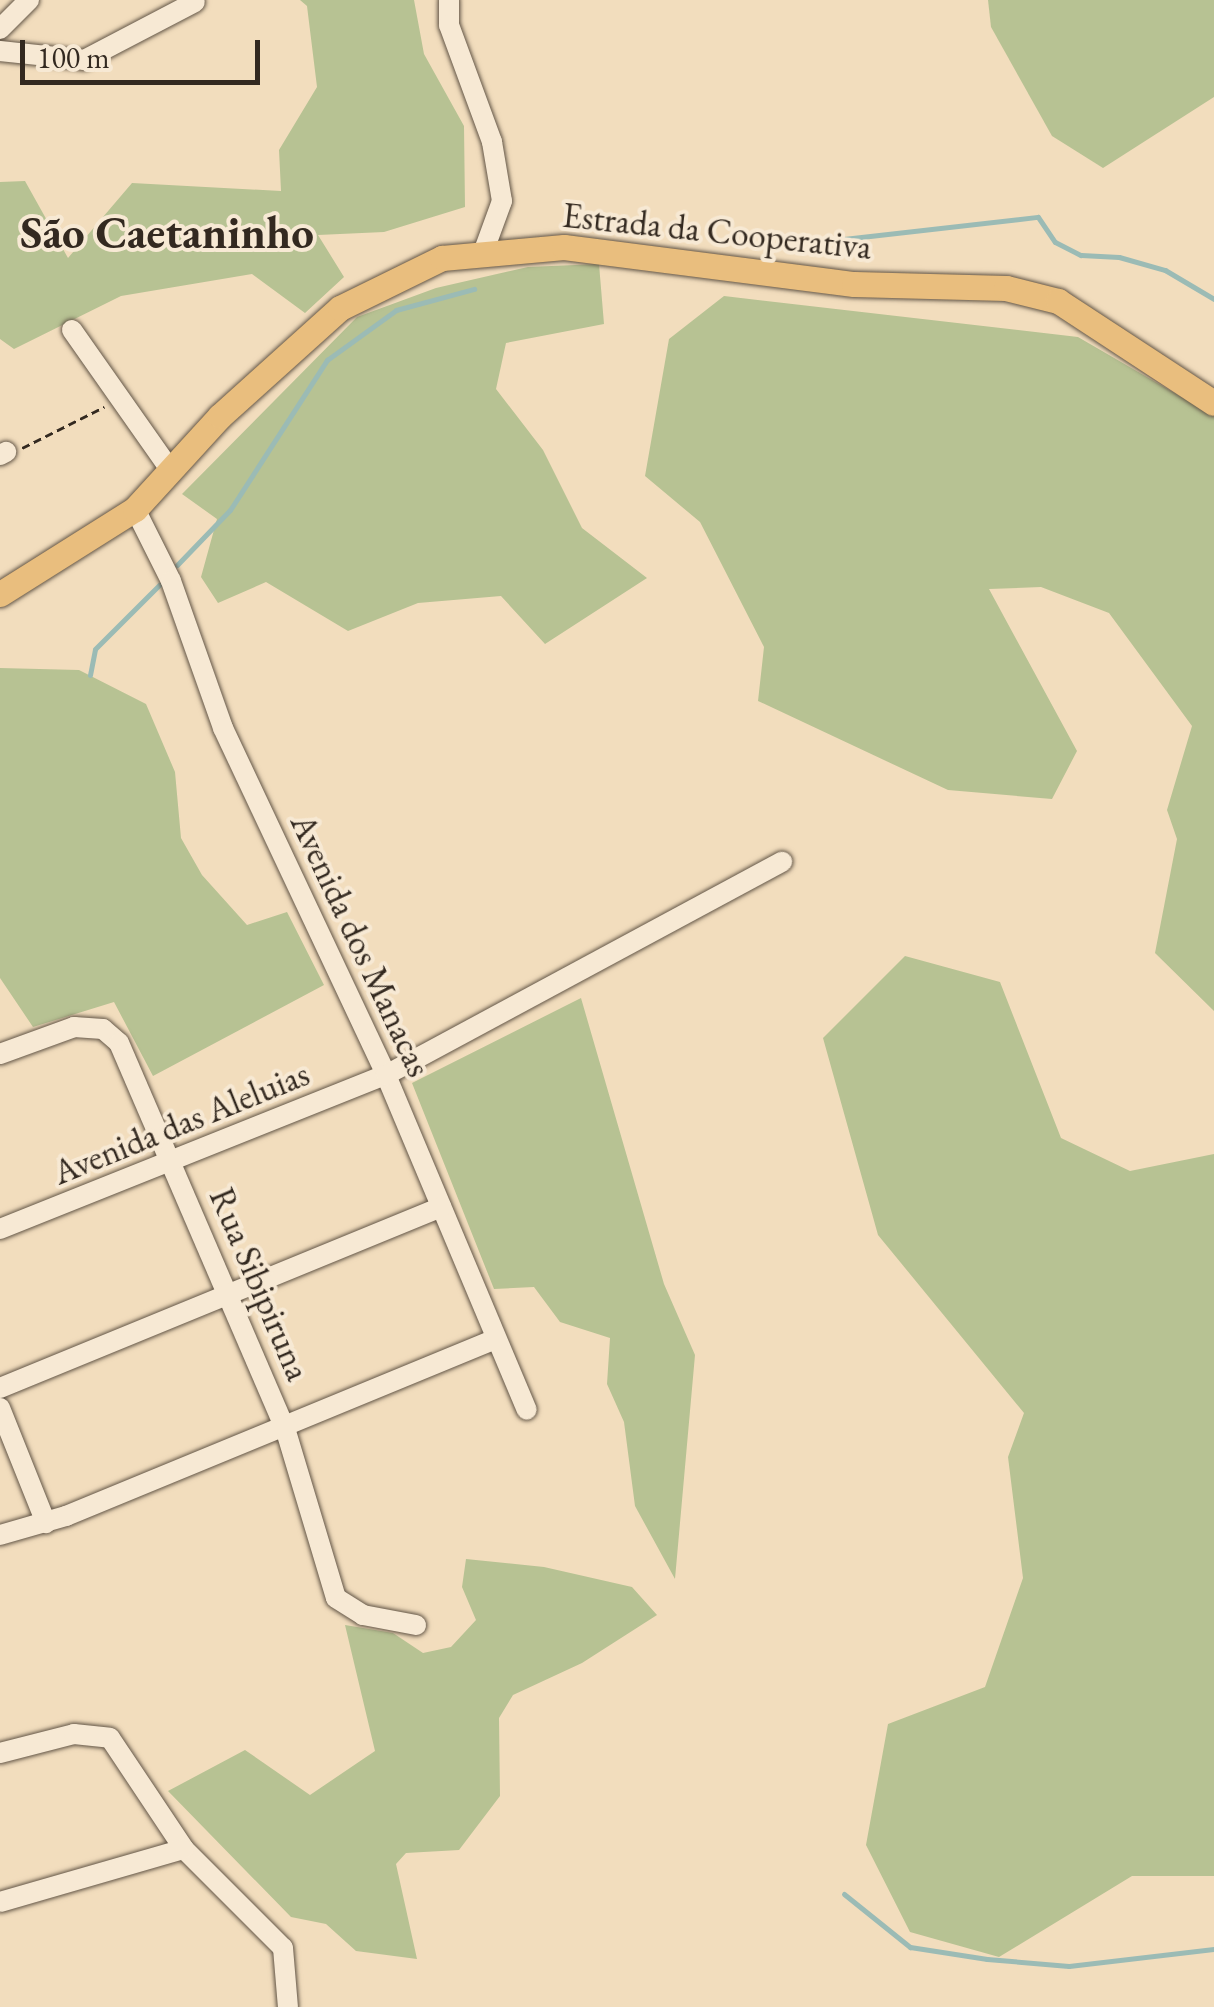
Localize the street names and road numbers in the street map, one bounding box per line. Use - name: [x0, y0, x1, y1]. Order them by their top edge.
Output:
- street label: Estrada da Cooperativa: [560, 194, 874, 268]
- street label: Avenida dos Manacas: [282, 807, 440, 1083]
- street label: Avenida das Aleluias: [47, 1052, 315, 1194]
- street label: Rua Sibipiruna: [201, 1181, 319, 1387]

